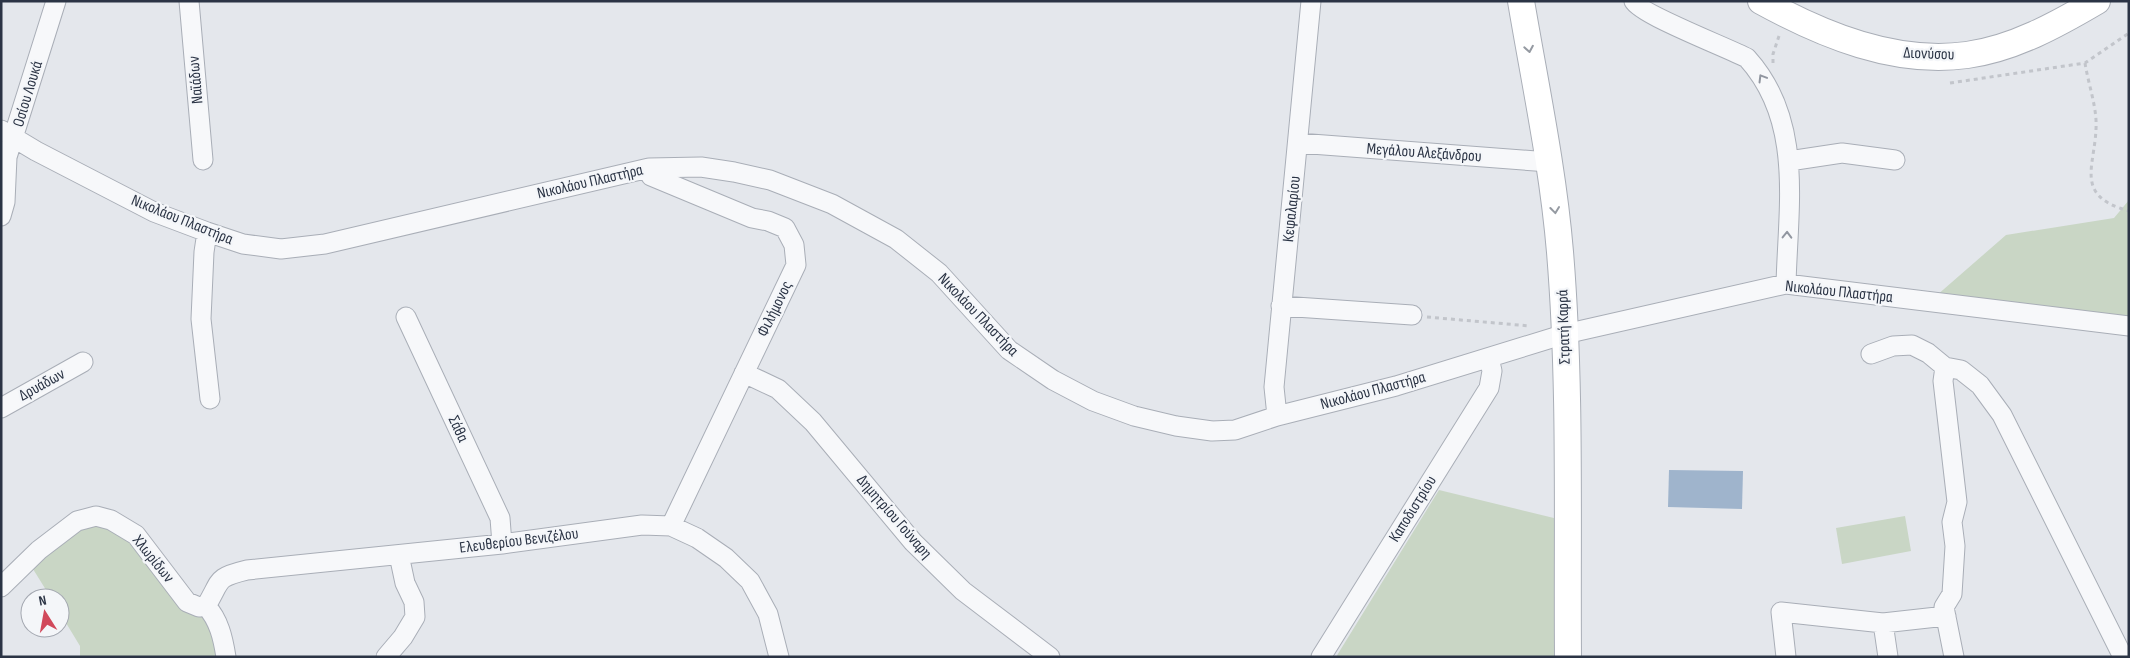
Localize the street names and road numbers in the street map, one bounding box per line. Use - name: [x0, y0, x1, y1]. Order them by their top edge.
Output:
- street label: Διονύσου: [1903, 44, 1955, 64]
- street label: Ναϊάδων: [184, 55, 208, 105]
- street label: Οσίου Λουκά: [9, 59, 47, 129]
- street label: Μεγάλου Αλεξάνδρου: [1366, 139, 1482, 167]
- street label: Νικολάου Πλαστήρα: [535, 161, 645, 203]
- street label: Κεφαλαρίου: [1279, 175, 1305, 243]
- street label: Νικολάου Πλαστήρα: [128, 191, 236, 249]
- street label: Νικολάου Πλαστήρα: [934, 270, 1023, 361]
- street label: Νικολάου Πλαστήρα: [1784, 277, 1894, 307]
- street label: Φιλήμονος: [753, 278, 797, 340]
- street label: Στρατή Καρρά: [1553, 289, 1575, 365]
- street label: Δρυάδων: [16, 365, 68, 405]
- street label: Νικολάου Πλαστήρα: [1318, 368, 1428, 414]
- street label: Σάθα: [444, 413, 472, 445]
- street label: Δημητρίου Γούναρη: [852, 471, 936, 563]
- street label: Καποδιστρίου: [1385, 472, 1441, 546]
- street label: Ελευθερίου Βενιζέλου: [458, 524, 580, 558]
- street label: Χλωρίδων: [128, 531, 178, 587]

